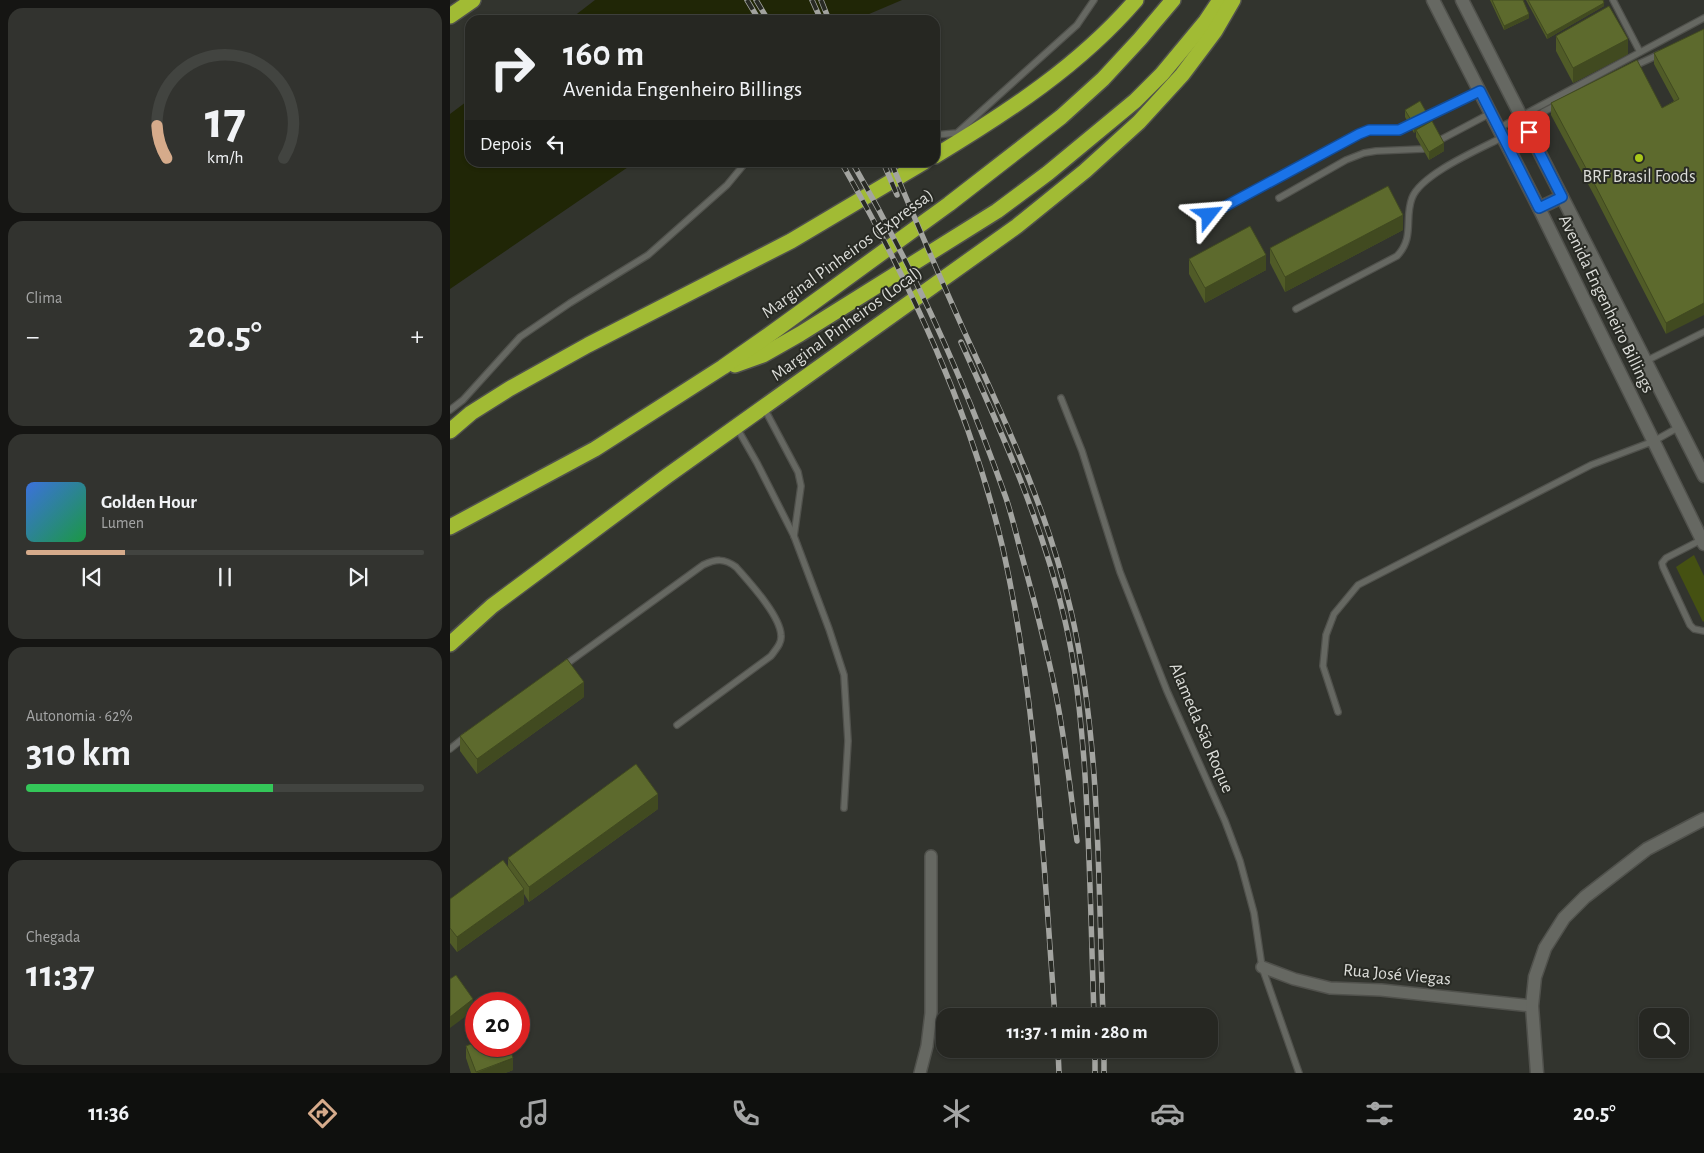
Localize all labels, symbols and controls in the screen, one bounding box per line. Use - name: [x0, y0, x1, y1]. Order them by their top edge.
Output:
- icon: right: [480, 35, 545, 100]
- text: 160 m: [563, 37, 644, 72]
- text: Avenida Engenheiro Billings: [563, 78, 802, 100]
- text: 17: [204, 95, 246, 147]
- pin: [1508, 111, 1550, 153]
- icon: arrive: [1515, 118, 1543, 146]
- icon: left: [542, 130, 570, 158]
- text: Depois: [480, 135, 532, 154]
- text: km/h: [207, 149, 243, 167]
- marker: BRF Brasil Foods: [1633, 152, 1645, 164]
- place label: BRF Brasil Foods: [1582, 168, 1696, 186]
- street label: Marginal Pinheiros (Expressa): [759, 186, 937, 322]
- position arrow: [1182, 188, 1234, 240]
- street label: Avenida Engenheiro Billings: [1555, 212, 1657, 396]
- street label: Marginal Pinheiros (Local): [768, 263, 926, 385]
- text: Clima: [26, 290, 62, 306]
- text: 20.5°: [188, 317, 262, 355]
- text: −: [26, 323, 39, 351]
- text: +: [411, 323, 424, 351]
- text: Golden Hour: [101, 493, 197, 512]
- text: Lumen: [101, 515, 144, 531]
- icon: previous: [78, 563, 106, 591]
- icon: pause: [211, 563, 239, 591]
- icon: next: [344, 563, 372, 591]
- street label: Alameda São Roque: [1165, 660, 1237, 796]
- text: Autonomia · 62%: [26, 708, 133, 724]
- text: 310 km: [26, 735, 131, 773]
- text: Chegada: [26, 929, 81, 945]
- text: 11:37: [26, 956, 95, 994]
- street label: Rua José Viegas: [1342, 961, 1452, 989]
- speed limit sign: 20: [465, 992, 530, 1057]
- map controls: [1639, 1008, 1689, 1058]
- button: search: [1639, 1008, 1689, 1058]
- text: 11:37 · 1 min · 280 m: [1006, 1023, 1148, 1042]
- icon: directions: [305, 1096, 340, 1131]
- icon: music: [517, 1096, 552, 1131]
- icon: phone: [728, 1096, 763, 1131]
- icon: climate: [939, 1096, 974, 1131]
- icon: car: [1150, 1096, 1185, 1131]
- icon: filters: [1362, 1096, 1397, 1131]
- text: 11:36: [88, 1102, 129, 1124]
- text: 20.5°: [1573, 1102, 1616, 1124]

